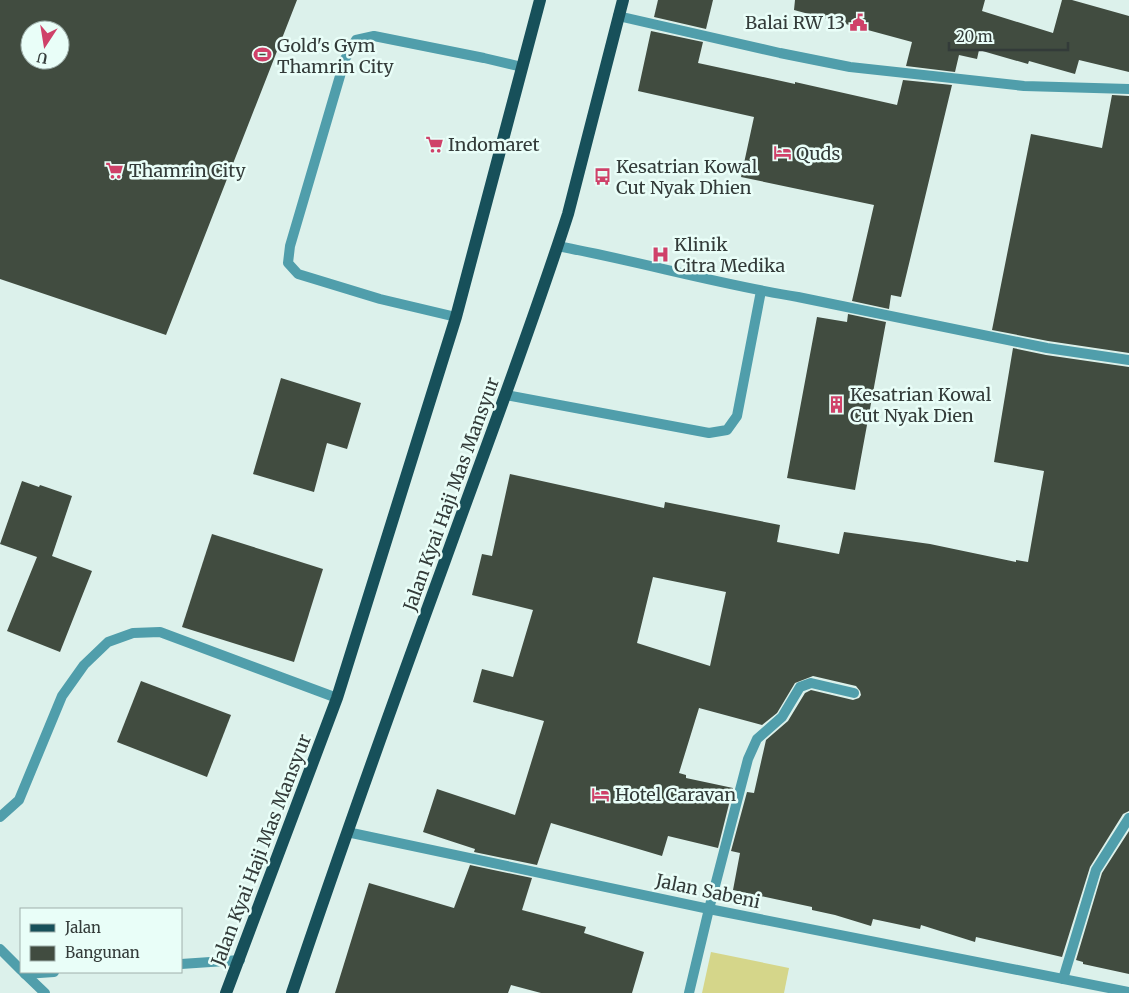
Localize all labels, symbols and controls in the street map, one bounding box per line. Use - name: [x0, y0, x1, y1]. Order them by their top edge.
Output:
- place label: Balai RW 13: [745, 11, 845, 34]
- public building icon: Balai RW 13: [849, 12, 869, 32]
- north arrow: [20, 20, 70, 70]
- scale bar: [949, 20, 1068, 52]
- text: 20 m: [956, 27, 993, 46]
- place label: Gold's Gym Thamrin City: [277, 34, 394, 78]
- sports icon: Gold's Gym Thamrin City: [253, 45, 273, 65]
- text: U: [35, 48, 49, 68]
- place label: Indomaret: [448, 133, 539, 156]
- supermarket icon: Indomaret: [424, 134, 444, 154]
- place label: Quds: [796, 142, 840, 165]
- hotel icon: Quds: [772, 143, 792, 163]
- place label: Kesatrian Kowal Cut Nyak Dhien: [616, 155, 758, 199]
- place label: Thamrin City: [129, 159, 246, 182]
- supermarket icon: Thamrin City: [105, 160, 125, 180]
- bus stop icon: Kesatrian Kowal Cut Nyak Dhien: [592, 166, 612, 186]
- place label: Klinik Citra Medika: [674, 233, 785, 277]
- hospital icon: Klinik Citra Medika: [650, 244, 670, 264]
- street label: Jalan Kyai Haji Mas Mansyur: [398, 374, 504, 615]
- place label: Kesatrian Kowal Cut Nyak Dien: [850, 383, 992, 427]
- building icon: Kesatrian Kowal Cut Nyak Dien: [826, 394, 846, 414]
- street label: Jalan Kyai Haji Mas Mansyur: [206, 731, 316, 970]
- place label: Hotel Caravan: [615, 783, 736, 806]
- hotel icon: Hotel Caravan: [591, 784, 611, 804]
- street label: Jalan Sabeni: [653, 868, 763, 913]
- legend: [20, 908, 182, 973]
- text: Jalan: [64, 918, 101, 937]
- text: Bangunan: [65, 943, 140, 962]

